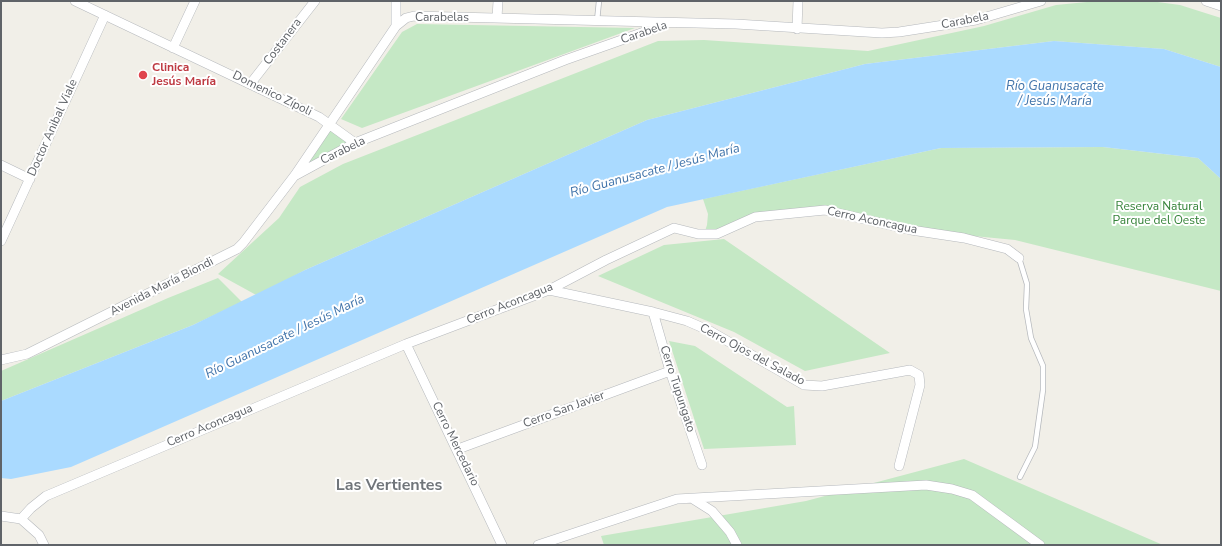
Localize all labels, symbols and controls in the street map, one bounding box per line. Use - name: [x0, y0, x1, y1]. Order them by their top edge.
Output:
- street label: Carabela: [940, 9, 990, 33]
- street label: Carabelas: [415, 11, 469, 25]
- street label: Costanera: [261, 16, 305, 68]
- street label: Carabela: [619, 18, 669, 48]
- place label: Clinica Jesús María: [152, 61, 216, 89]
- street label: Domenico Zípoli: [230, 68, 314, 120]
- marker: Clinica Jesús María: [137, 69, 149, 81]
- street label: Doctor Anibal Viale: [25, 77, 81, 179]
- water label: Río Guanusacate / Jesús María: [1006, 79, 1104, 110]
- street label: Carabela: [318, 134, 368, 168]
- water label: Río Guanusacate / Jesús María: [568, 141, 742, 201]
- park label: Reserva Natural Parque del Oeste: [1113, 200, 1205, 228]
- street label: Cerro Aconcagua: [826, 204, 918, 238]
- street label: Avenida María Biondi: [108, 255, 216, 319]
- street label: Cerro Aconcagua: [465, 280, 555, 328]
- water label: Río Guanusacate / Jesús María: [203, 292, 367, 382]
- street label: Cerro Ojos del Salado: [697, 321, 807, 389]
- street label: Cerro Tupungato: [656, 344, 698, 434]
- street label: Cerro San Javier: [521, 389, 607, 431]
- street label: Cerro Mercedario: [428, 399, 482, 489]
- street label: Cerro Aconcagua: [165, 401, 255, 451]
- district label: Las Vertientes: [336, 476, 442, 496]

